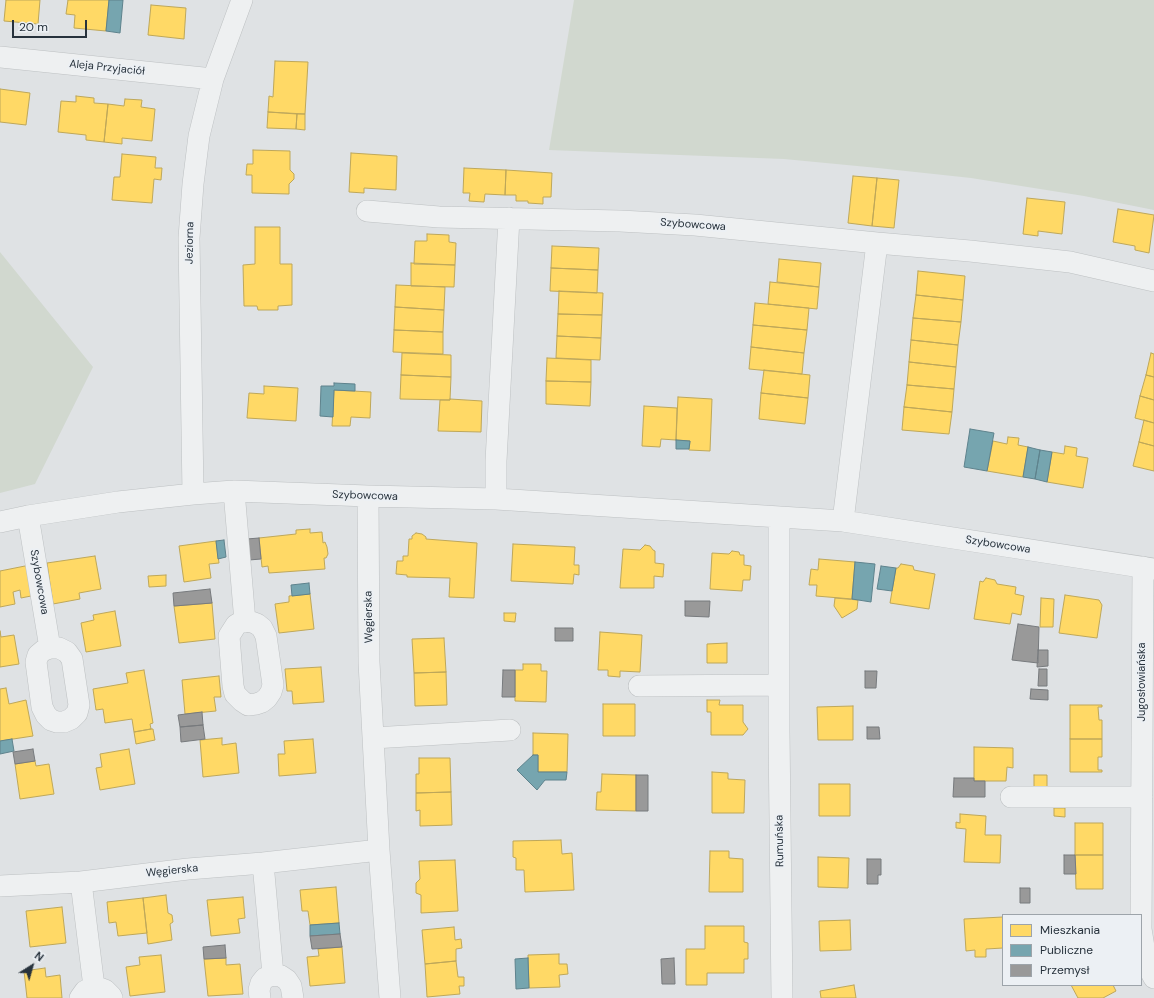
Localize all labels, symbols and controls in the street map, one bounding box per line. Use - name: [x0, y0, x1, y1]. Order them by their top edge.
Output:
- scale bar: [14, 12, 89, 38]
- text: 20 m: [19, 19, 48, 35]
- street label: Aleja Przyjaciół: [68, 57, 146, 79]
- street label: Szybowcowa: [660, 216, 726, 234]
- street label: Jeziorna: [183, 222, 197, 264]
- street label: Szybowcowa: [332, 488, 398, 504]
- street label: Szybowcowa: [965, 533, 1031, 557]
- street label: Szybowcowa: [27, 549, 51, 615]
- street label: Węgierska: [362, 591, 376, 643]
- street label: Jugosłowiańska: [1135, 642, 1149, 722]
- street label: Rumuńska: [773, 815, 787, 867]
- street label: Węgierska: [145, 862, 199, 880]
- legend: [1002, 914, 1142, 986]
- text: Mieszkania: [1040, 922, 1100, 938]
- text: Publiczne: [1040, 942, 1093, 958]
- north arrow: [12, 946, 52, 986]
- text: N: [32, 948, 47, 964]
- text: Przemysł: [1040, 962, 1090, 978]

